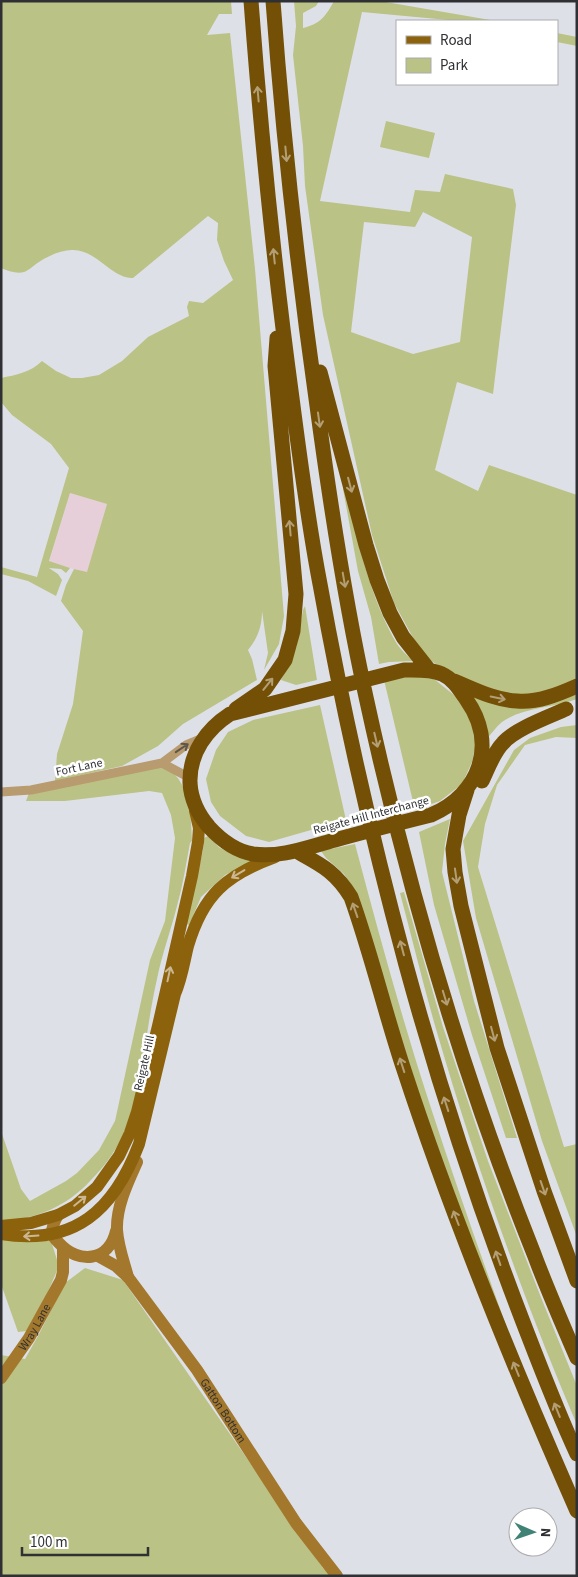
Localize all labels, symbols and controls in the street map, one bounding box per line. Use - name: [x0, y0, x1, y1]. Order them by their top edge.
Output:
- legend: [396, 20, 558, 85]
- text: Road: [440, 30, 472, 51]
- text: Park: [440, 55, 469, 76]
- one-way arrow: [253, 87, 263, 103]
- one-way arrow: [281, 146, 291, 162]
- one-way arrow: [269, 248, 279, 264]
- one-way arrow: [314, 412, 324, 428]
- one-way arrow: [346, 477, 355, 493]
- one-way arrow: [286, 521, 295, 537]
- one-way arrow: [339, 572, 349, 588]
- one-way arrow: [262, 677, 273, 690]
- one-way arrow: [489, 693, 505, 703]
- one-way arrow: [372, 731, 381, 747]
- one-way arrow: [175, 743, 189, 754]
- street label: Fort Lane: [54, 754, 104, 781]
- street label: Reigate Hill Interchange: [311, 792, 431, 839]
- one-way arrow: [451, 867, 461, 883]
- one-way arrow: [231, 869, 245, 879]
- one-way arrow: [350, 902, 359, 918]
- one-way arrow: [396, 940, 406, 956]
- one-way arrow: [165, 966, 174, 982]
- one-way arrow: [441, 990, 451, 1006]
- one-way arrow: [489, 1025, 498, 1041]
- street label: Reigate Hill: [130, 1034, 159, 1093]
- one-way arrow: [397, 1057, 407, 1073]
- one-way arrow: [441, 1097, 451, 1113]
- one-way arrow: [539, 1180, 548, 1196]
- one-way arrow: [73, 1196, 86, 1207]
- one-way arrow: [451, 1211, 461, 1226]
- one-way arrow: [23, 1231, 39, 1240]
- one-way arrow: [493, 1250, 503, 1266]
- street label: Wray Lane: [15, 1301, 55, 1354]
- one-way arrow: [511, 1362, 520, 1378]
- street label: Gatton Bottom: [196, 1375, 250, 1447]
- one-way arrow: [552, 1403, 561, 1418]
- north arrow: [508, 1507, 558, 1557]
- scale bar: [22, 1524, 149, 1556]
- text: N: [535, 1527, 555, 1537]
- text: 100 m: [30, 1532, 68, 1553]

